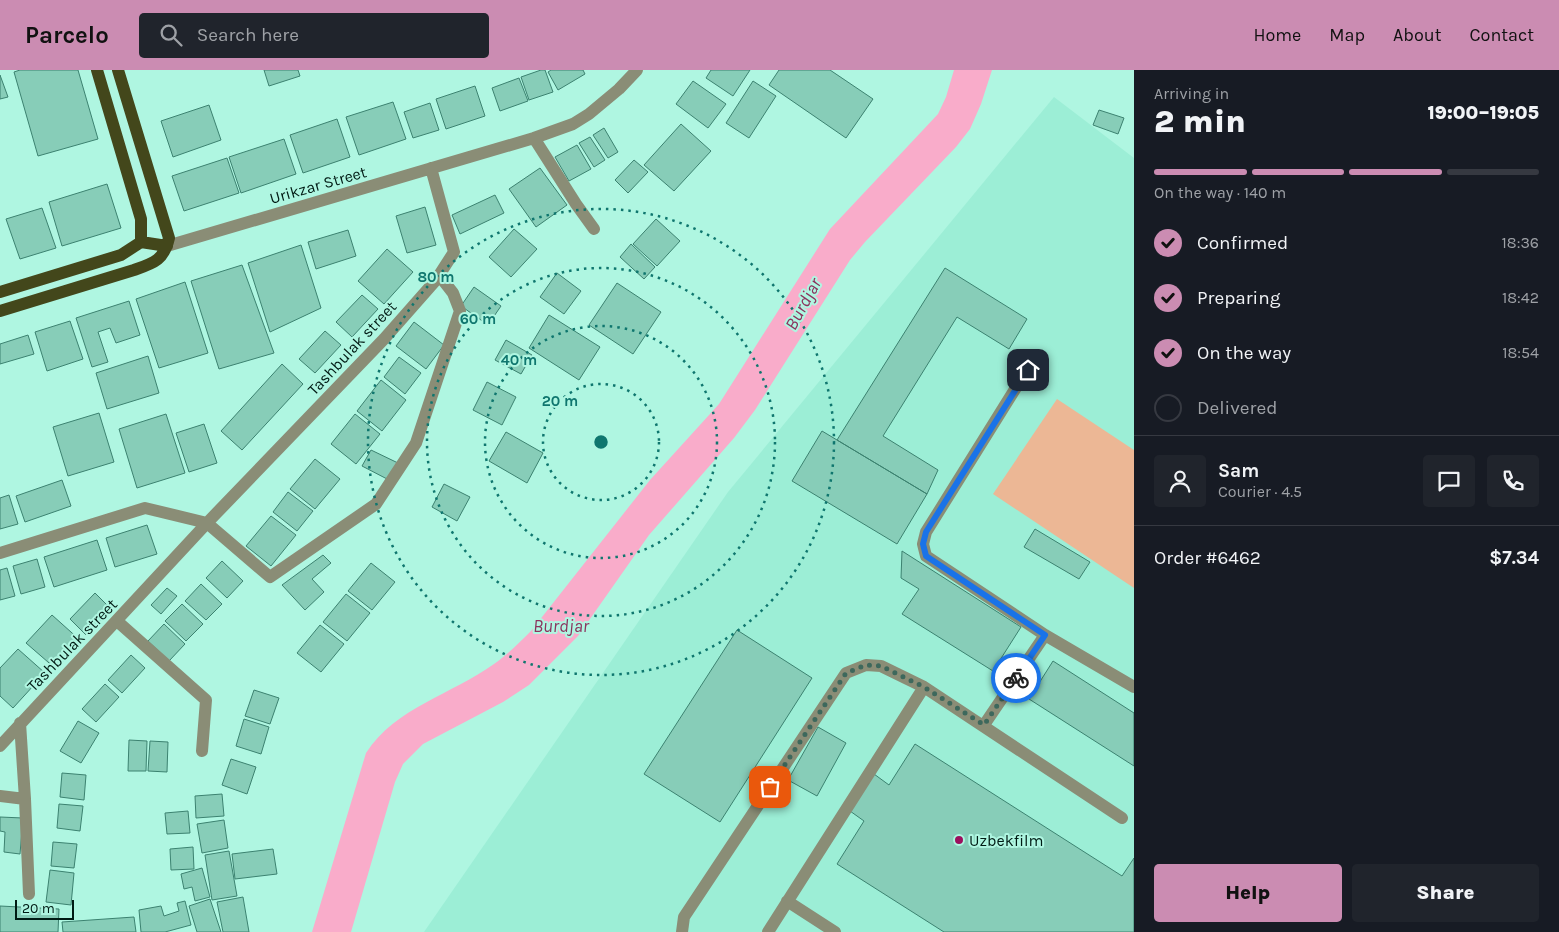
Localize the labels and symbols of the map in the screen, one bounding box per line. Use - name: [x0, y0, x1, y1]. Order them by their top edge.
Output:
- street label: Urikzar Street: [267, 162, 369, 208]
- text: 80 m: [417, 268, 455, 286]
- water label: Burdjar: [780, 273, 827, 334]
- street label: Tashbulak street: [304, 297, 400, 399]
- text: 60 m: [460, 310, 496, 328]
- pin: [1007, 349, 1049, 391]
- text: 40 m: [501, 351, 537, 369]
- text: 20 m: [542, 392, 578, 410]
- centre of rings: [592, 433, 610, 451]
- street label: Tashbulak street: [23, 595, 121, 695]
- water label: Burdjar: [533, 615, 590, 637]
- courier: [991, 653, 1041, 703]
- pin: [749, 766, 791, 808]
- place label: Uzbekfilm: [969, 831, 1043, 850]
- marker: Uzbekfilm: [953, 834, 965, 846]
- scale bar: [15, 897, 74, 920]

